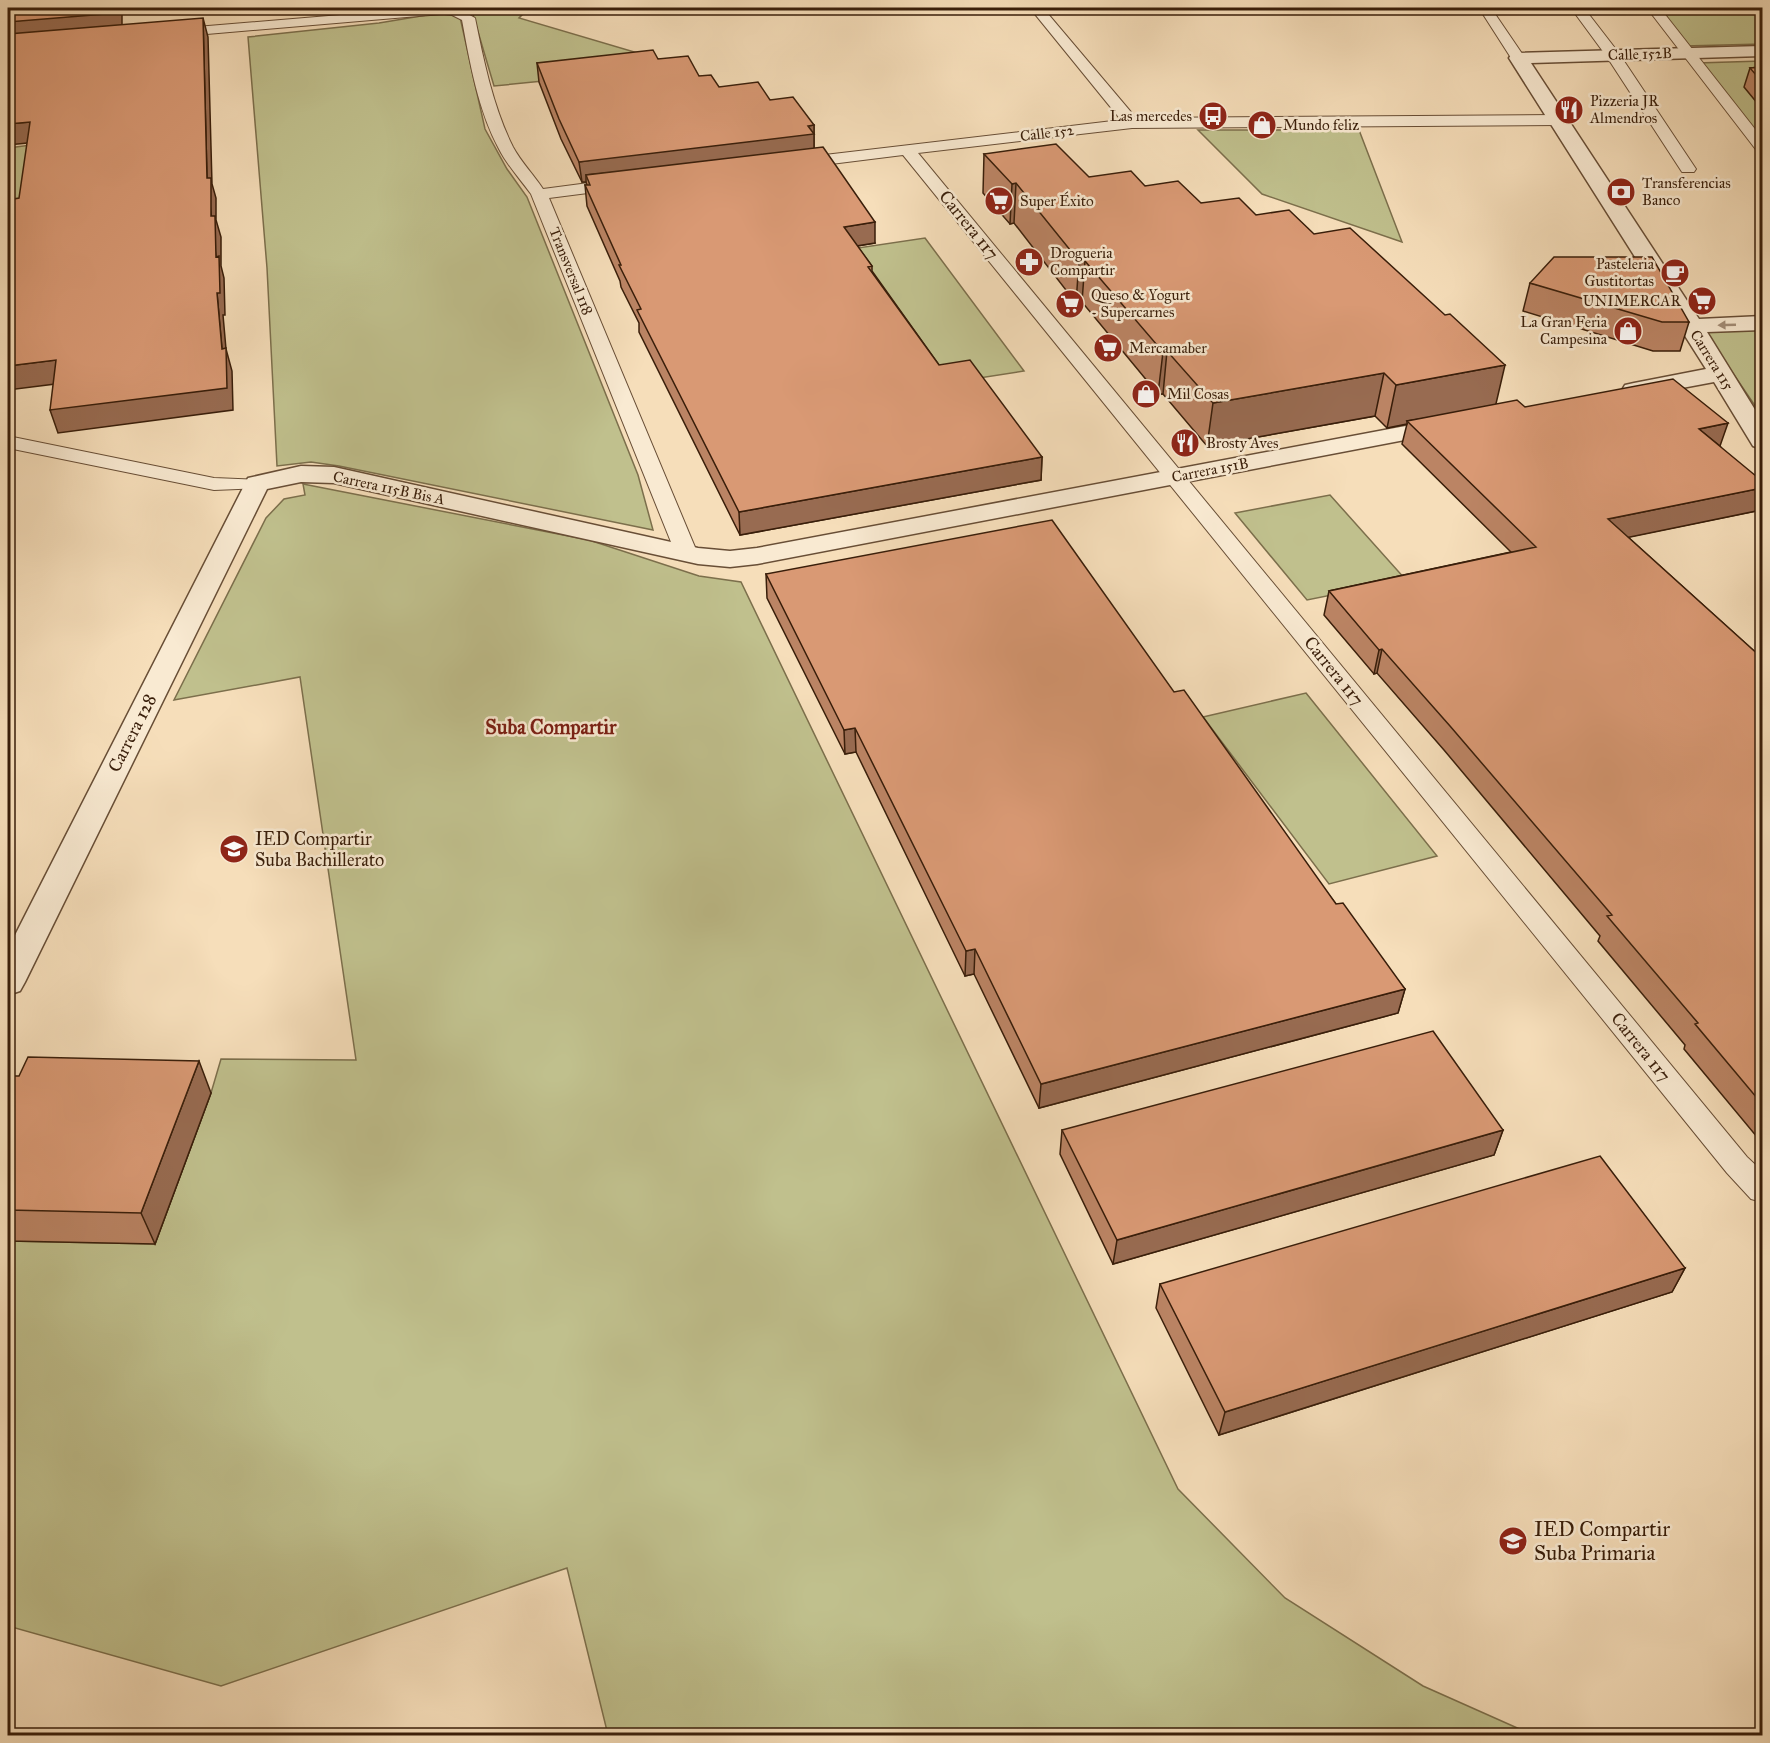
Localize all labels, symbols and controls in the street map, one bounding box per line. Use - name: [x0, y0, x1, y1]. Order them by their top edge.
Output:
- street label: Calle 152B: [1608, 44, 1672, 64]
- place label: Pizzeria JR Almendros: [1589, 92, 1659, 127]
- restaurant icon: Pizzeria JR Almendros: [1553, 94, 1585, 126]
- bus stop icon: Las mercedes: [1197, 100, 1229, 132]
- place label: Las mercedes: [1110, 107, 1192, 125]
- shop icon: Mundo feliz: [1246, 109, 1278, 141]
- place label: Mundo feliz: [1283, 116, 1359, 134]
- street label: Calle 152: [1019, 121, 1076, 145]
- place label: Transferencias Banco: [1642, 174, 1731, 209]
- bank icon: Transferencias Banco: [1605, 176, 1637, 208]
- supermarket icon: Super Éxito: [983, 185, 1015, 217]
- street label: Carrera 117: [934, 186, 1004, 264]
- place label: Super Éxito: [1020, 191, 1094, 210]
- street label: Transversal 118: [545, 224, 597, 318]
- place label: Drogueria Compartir: [1050, 244, 1115, 279]
- pharmacy icon: Drogueria Compartir: [1013, 246, 1045, 278]
- place label: Pasteleria Gustitortas: [1585, 255, 1655, 290]
- cafe icon: Pasteleria Gustitortas: [1659, 257, 1691, 289]
- supermarket icon: UNIMERCAR: [1686, 285, 1718, 317]
- place label: Queso & Yogurt - Supercarnes: [1091, 286, 1191, 321]
- supermarket icon: Queso & Yogurt - Supercarnes: [1054, 288, 1086, 320]
- place label: UNIMERCAR: [1583, 292, 1681, 310]
- place label: La Gran Feria Campesina: [1520, 313, 1608, 348]
- shop icon: La Gran Feria Campesina: [1612, 315, 1644, 347]
- one-way arrow: [1718, 320, 1737, 329]
- street label: Carrera 115: [1686, 326, 1738, 394]
- supermarket icon: Mercamaber: [1092, 332, 1124, 364]
- place label: Mercamaber: [1129, 339, 1207, 357]
- shop icon: Mil Cosas: [1130, 378, 1162, 410]
- place label: Mil Cosas: [1167, 385, 1229, 403]
- restaurant icon: Brosty Aves: [1169, 427, 1201, 459]
- place label: Brosty Aves: [1206, 434, 1278, 452]
- street label: Carrera 151B: [1170, 454, 1250, 486]
- street label: Carrera 115B Bis A: [331, 467, 447, 509]
- street label: Carrera 117: [1299, 632, 1369, 710]
- street label: Carrera 128: [103, 690, 161, 776]
- district label: Suba Compartir: [485, 715, 617, 740]
- place label: IED Compartir Suba Bachillerato: [255, 828, 384, 871]
- school or university icon: IED Compartir Suba Bachillerato: [218, 833, 250, 865]
- street label: Carrera 117: [1606, 1008, 1676, 1086]
- place label: IED Compartir Suba Primaria: [1534, 1516, 1670, 1566]
- school or university icon: IED Compartir Suba Primaria: [1497, 1525, 1529, 1557]

